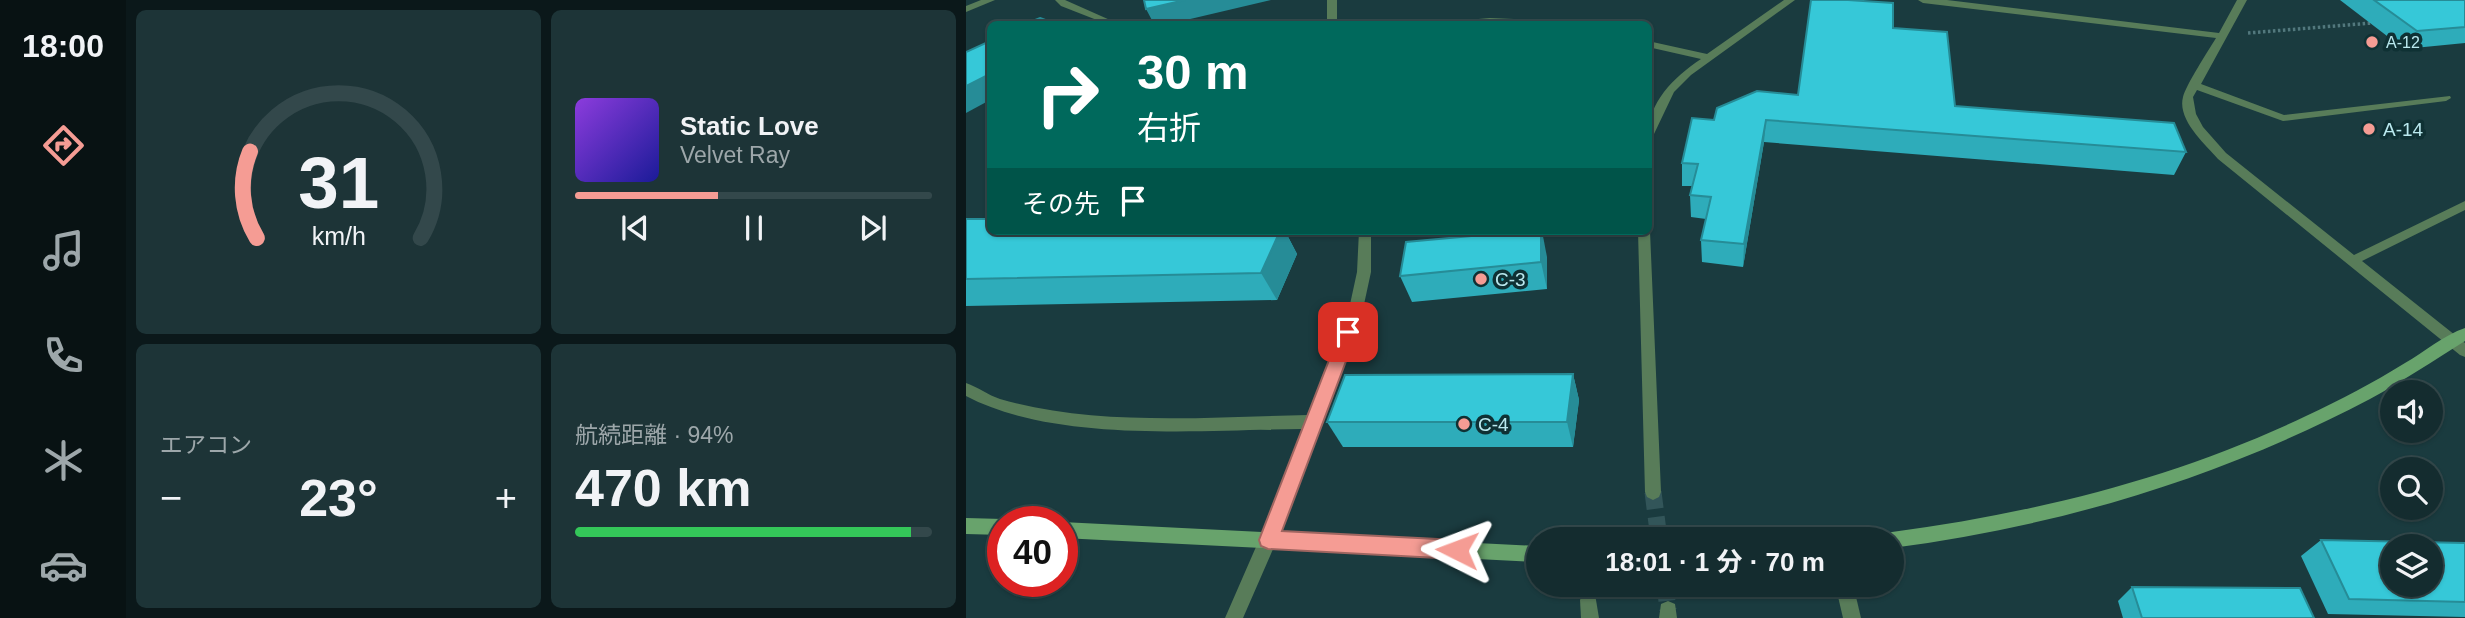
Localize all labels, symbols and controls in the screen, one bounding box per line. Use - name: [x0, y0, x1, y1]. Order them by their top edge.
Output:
- text: 18:00: [22, 28, 104, 64]
- marker: A-12: [2364, 34, 2380, 50]
- place label: A-12: [2386, 34, 2420, 51]
- text: 30 m: [1137, 45, 1249, 99]
- icon: right: [1022, 49, 1113, 140]
- text: 右折: [1137, 110, 1201, 146]
- text: Static Love: [680, 111, 819, 141]
- place label: A-14: [2383, 119, 2424, 140]
- icon: directions: [39, 121, 88, 170]
- marker: A-14: [2361, 121, 2377, 137]
- text: Velvet Ray: [680, 142, 790, 168]
- text: 31: [298, 143, 379, 224]
- icon: arrive: [1114, 182, 1152, 220]
- text: その先: [1022, 189, 1100, 219]
- icon: previous: [616, 209, 654, 247]
- icon: pause: [735, 209, 773, 247]
- icon: next: [854, 209, 892, 247]
- text: km/h: [311, 222, 366, 250]
- icon: music: [39, 226, 88, 275]
- place label: C-3: [1495, 269, 1526, 290]
- marker: C-3: [1473, 271, 1489, 287]
- pin: [1318, 302, 1378, 362]
- icon: arrive: [1329, 313, 1367, 351]
- icon: phone: [39, 331, 88, 380]
- map controls: [2380, 380, 2443, 597]
- button: sound: [2380, 380, 2443, 443]
- place label: C-4: [1478, 414, 1509, 435]
- marker: C-4: [1456, 416, 1472, 432]
- text: 航続距離 · 94%: [575, 422, 733, 448]
- text: エアコン: [160, 432, 252, 458]
- icon: climate: [39, 436, 88, 485]
- button: search: [2380, 457, 2443, 520]
- text: 470 km: [575, 459, 751, 517]
- text: 23°: [299, 469, 378, 527]
- text: −: [160, 477, 182, 519]
- text: +: [495, 477, 517, 519]
- speed limit sign: 40: [987, 506, 1078, 597]
- position arrow: [1420, 513, 1494, 587]
- button: layers: [2380, 534, 2443, 597]
- icon: car: [39, 541, 88, 590]
- text: 18:01 · 1 分 · 70 m: [1605, 547, 1825, 577]

